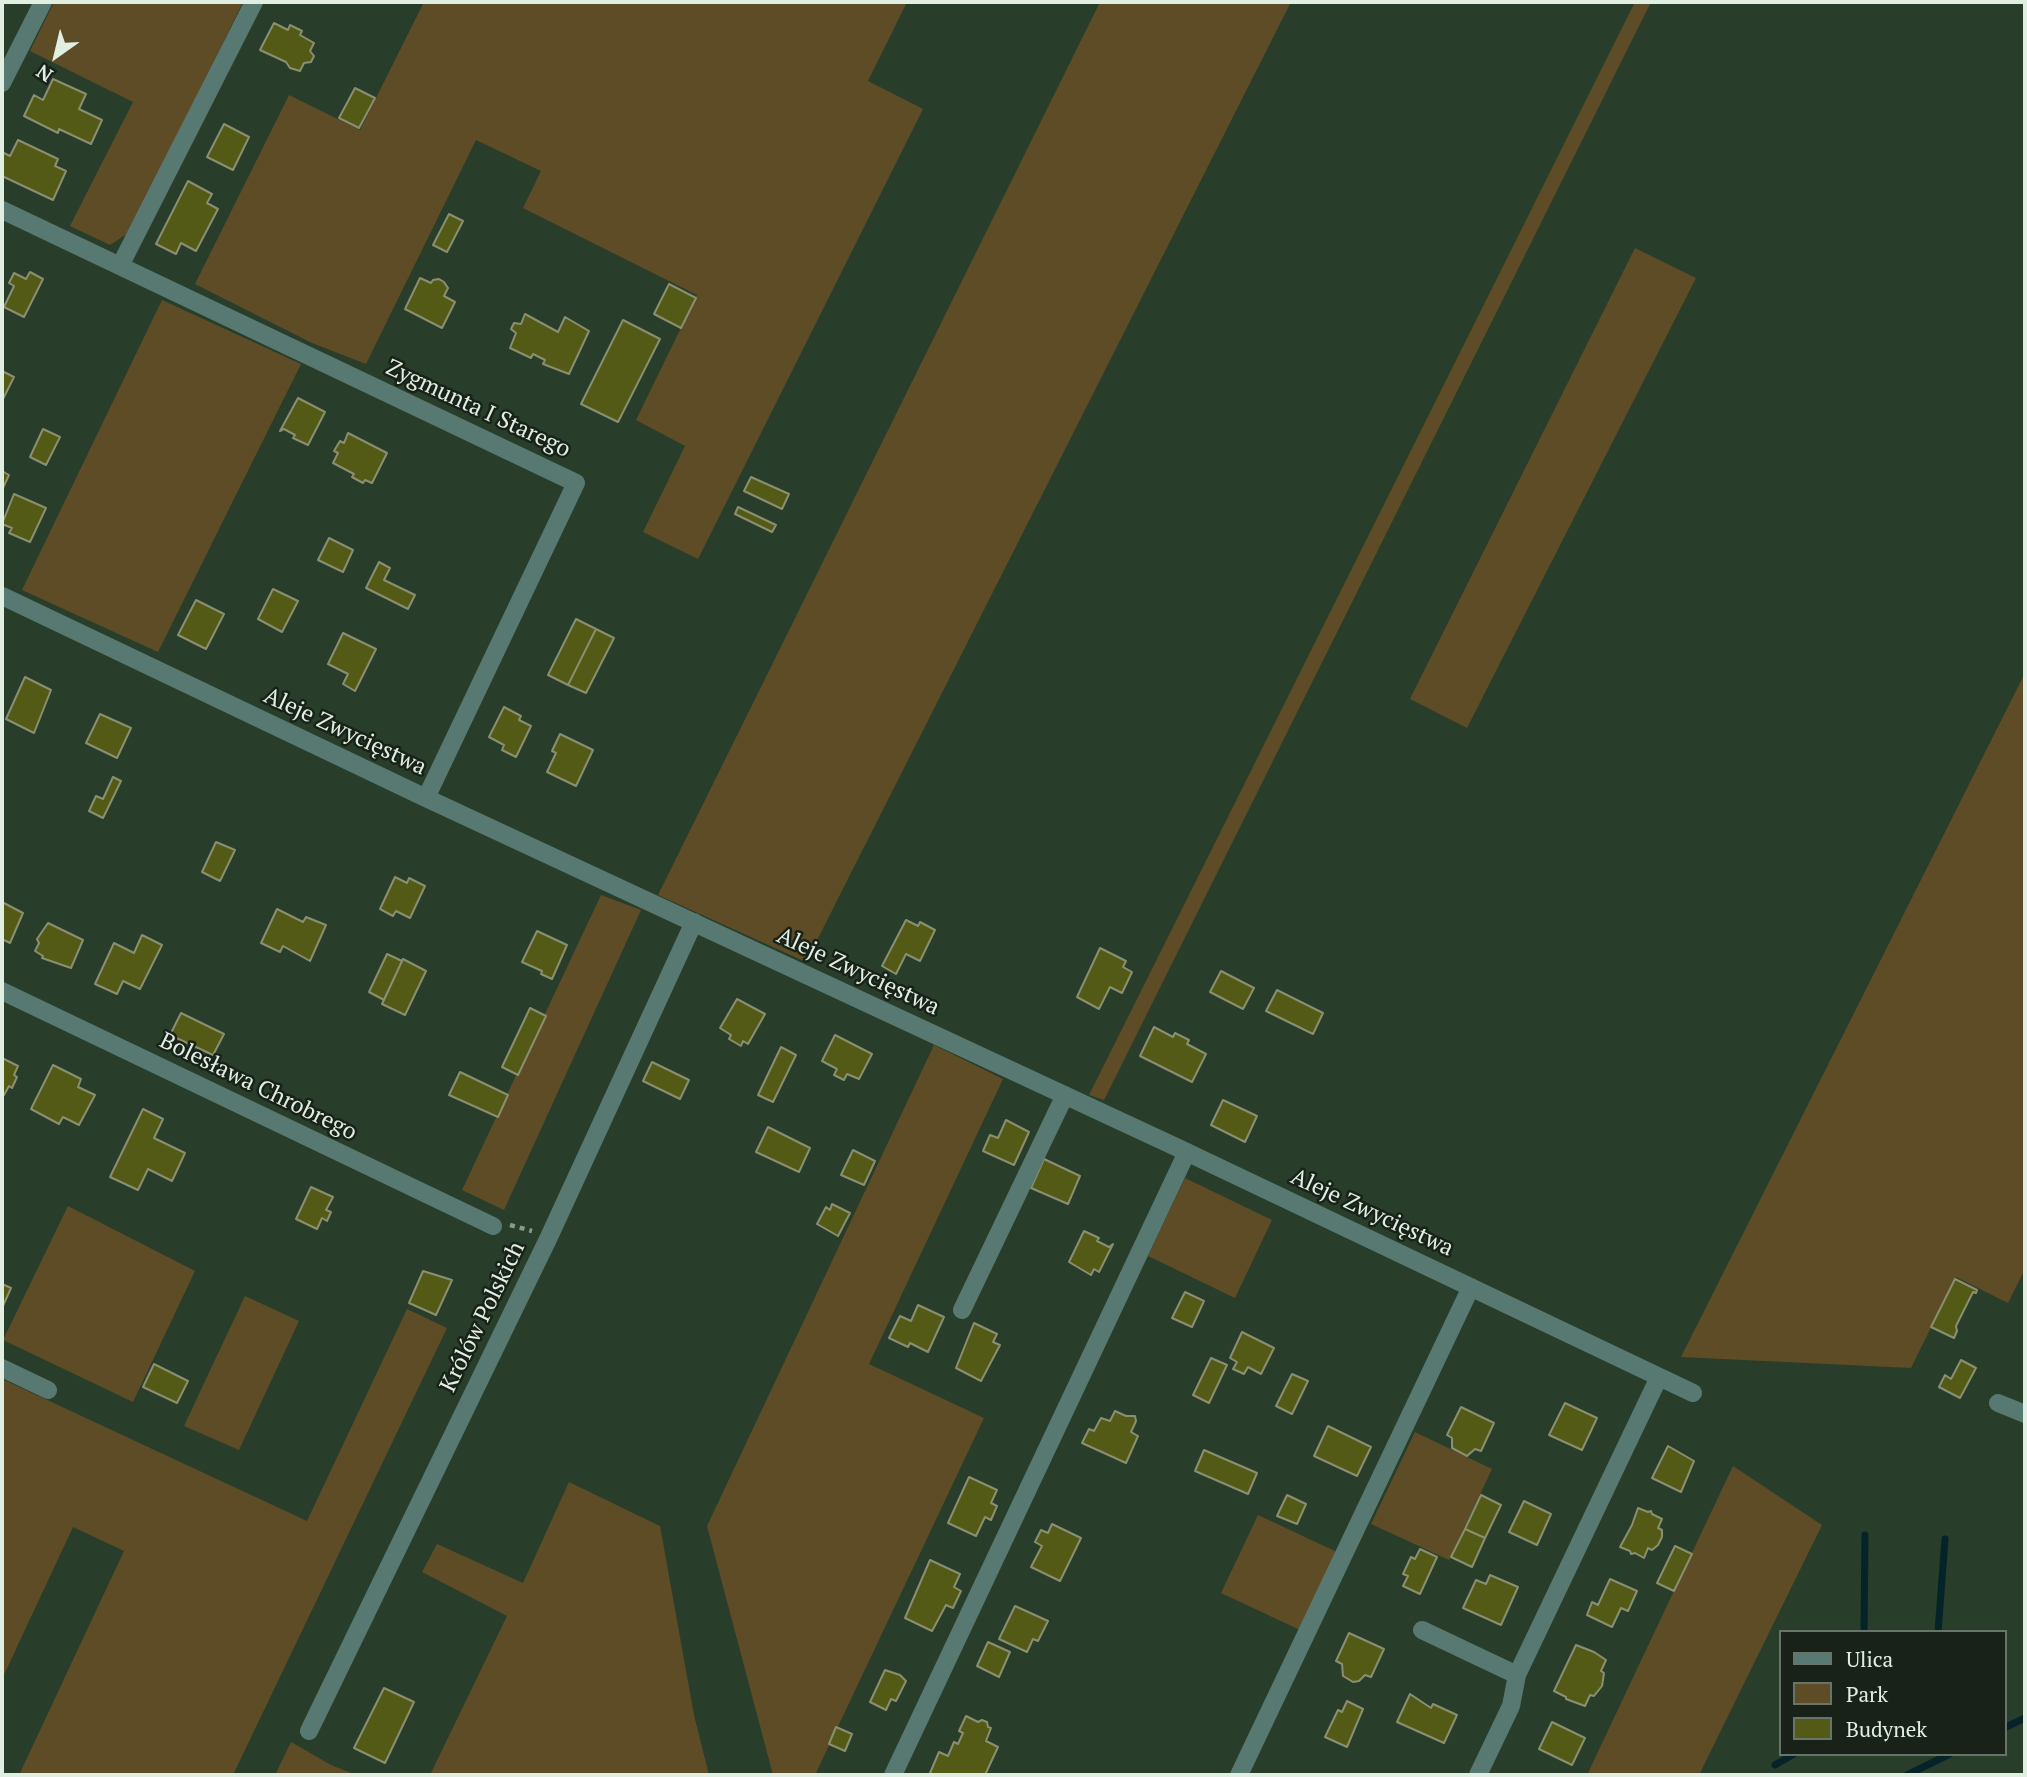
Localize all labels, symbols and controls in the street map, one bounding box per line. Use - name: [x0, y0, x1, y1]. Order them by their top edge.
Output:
- north arrow: [21, 21, 91, 91]
- text: N: [31, 59, 57, 88]
- street label: Zygmunta I Starego: [381, 354, 575, 464]
- street label: Aleje Zwycięstwa: [259, 682, 431, 782]
- street label: Aleje Zwycięstwa: [772, 922, 944, 1022]
- street label: Bolesława Chrobrego: [155, 1027, 361, 1147]
- street label: Aleje Zwycięstwa: [1286, 1163, 1458, 1263]
- street label: Królów Polskich: [435, 1237, 531, 1397]
- legend: [1778, 1630, 2006, 1756]
- text: Ulica: [1846, 1645, 1893, 1673]
- text: Park: [1846, 1680, 1888, 1708]
- text: Budynek: [1846, 1715, 1927, 1743]

